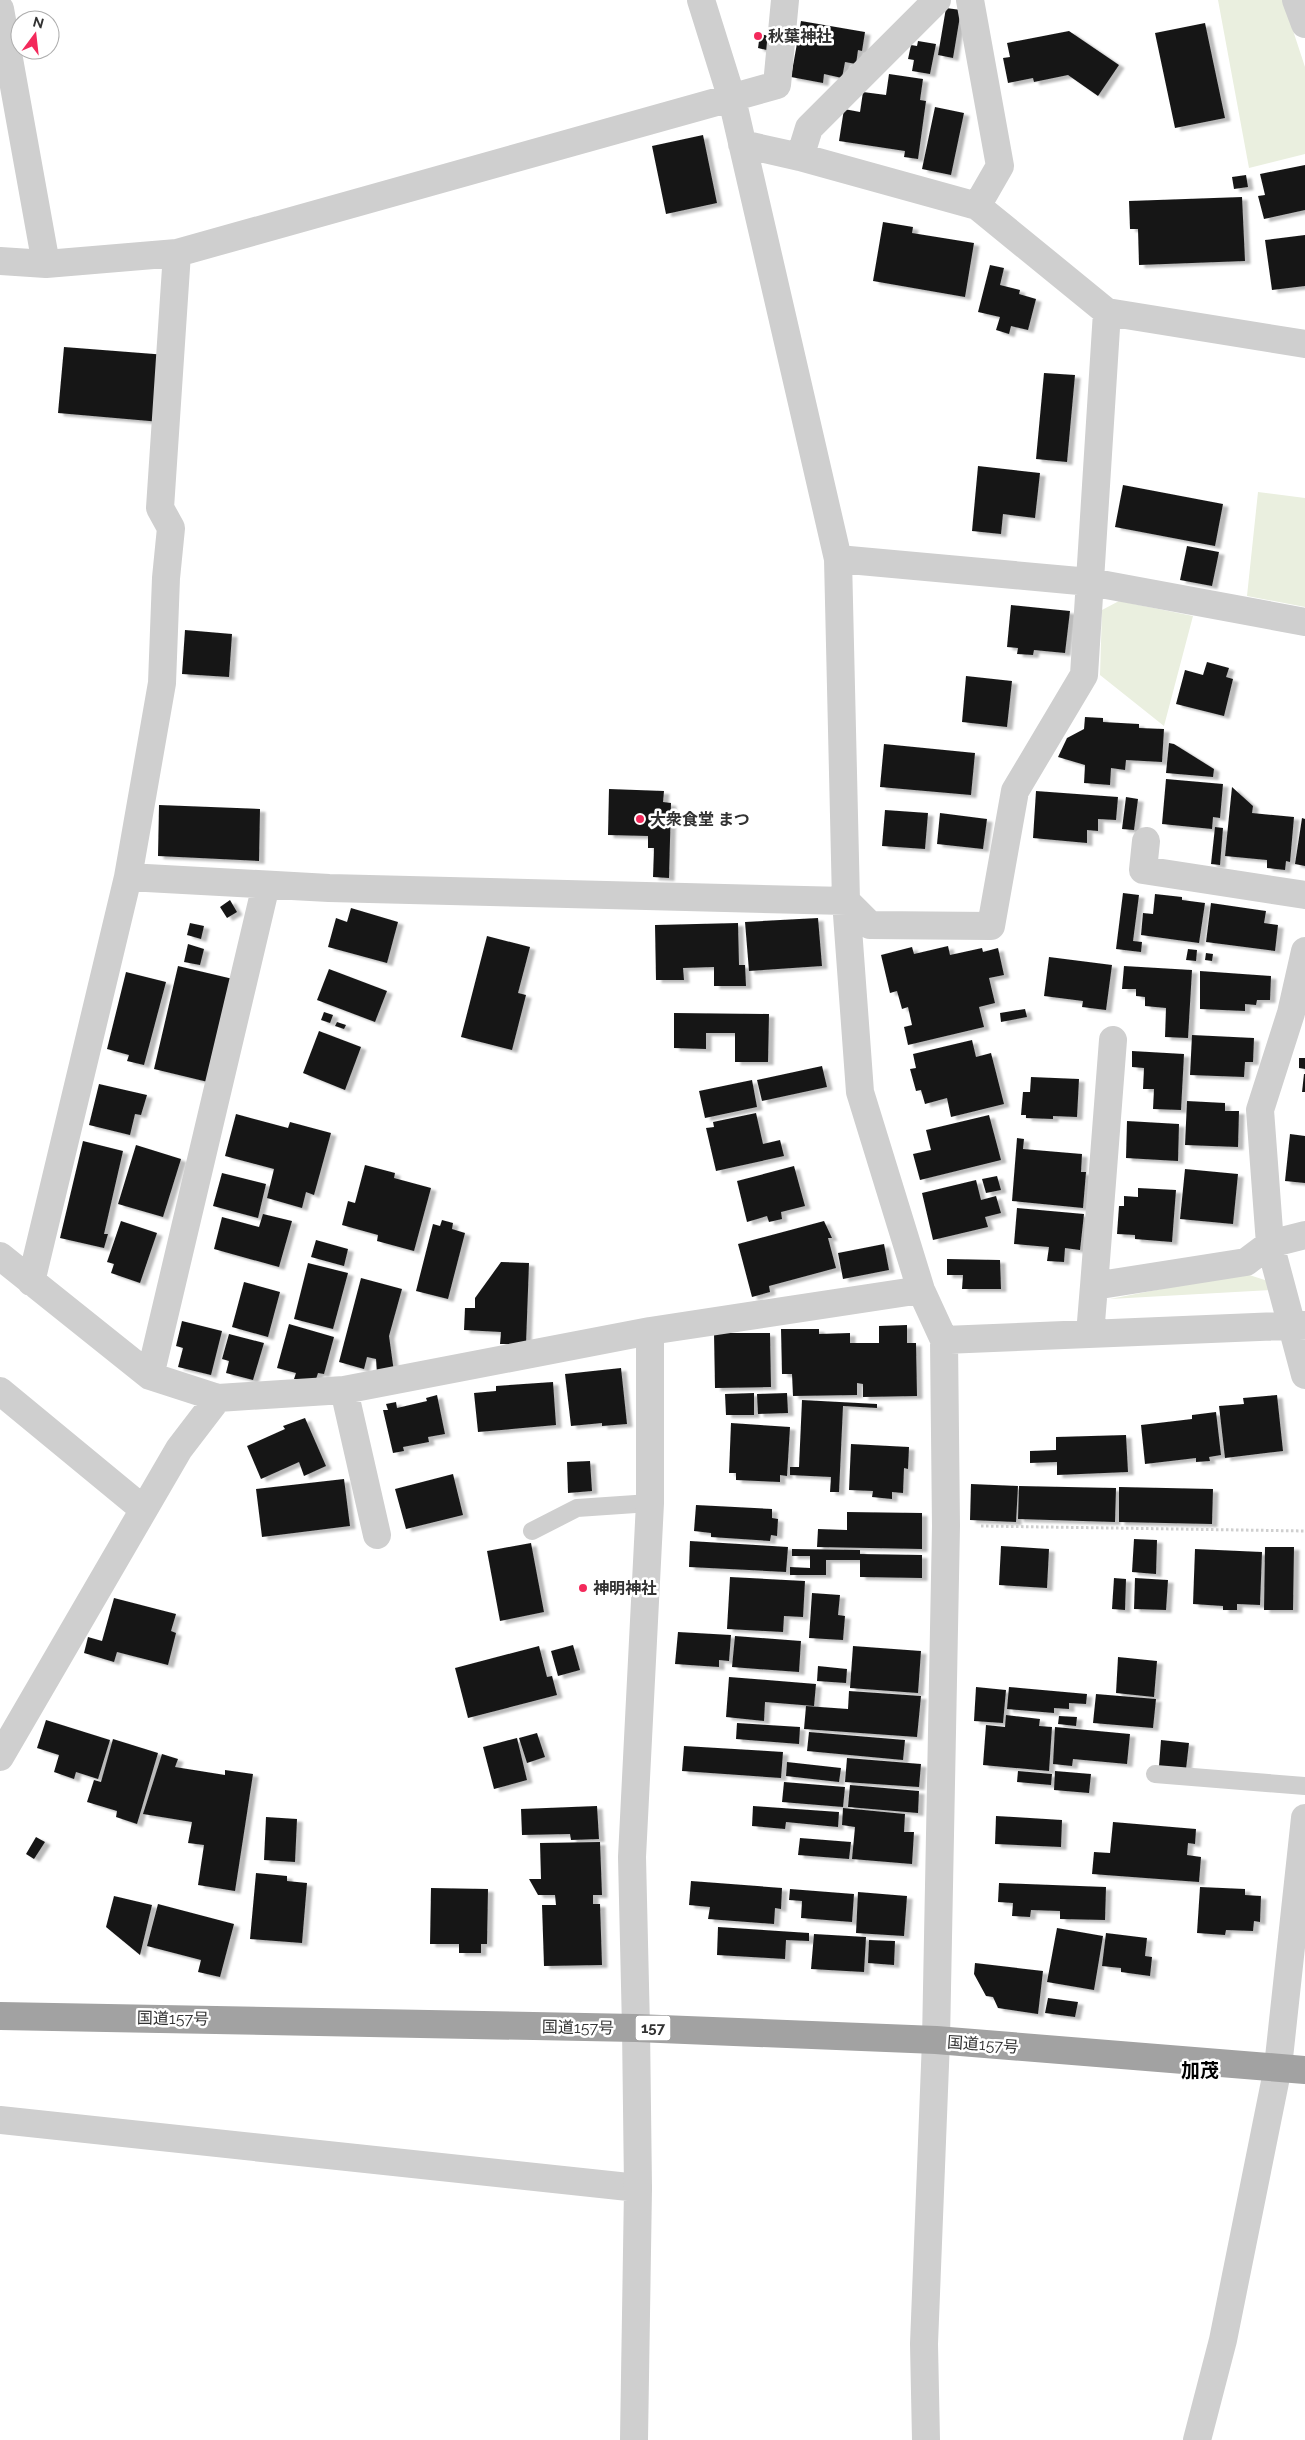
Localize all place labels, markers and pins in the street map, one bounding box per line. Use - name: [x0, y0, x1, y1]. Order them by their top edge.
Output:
- place label: 秋葉神社: [768, 27, 832, 46]
- marker: 秋葉神社: [752, 30, 764, 42]
- place label: 大衆食堂 まつ: [650, 810, 750, 829]
- marker: 大衆食堂 まつ: [634, 813, 646, 825]
- place label: 神明神社: [593, 1579, 657, 1598]
- marker: 神明神社: [577, 1582, 589, 1594]

